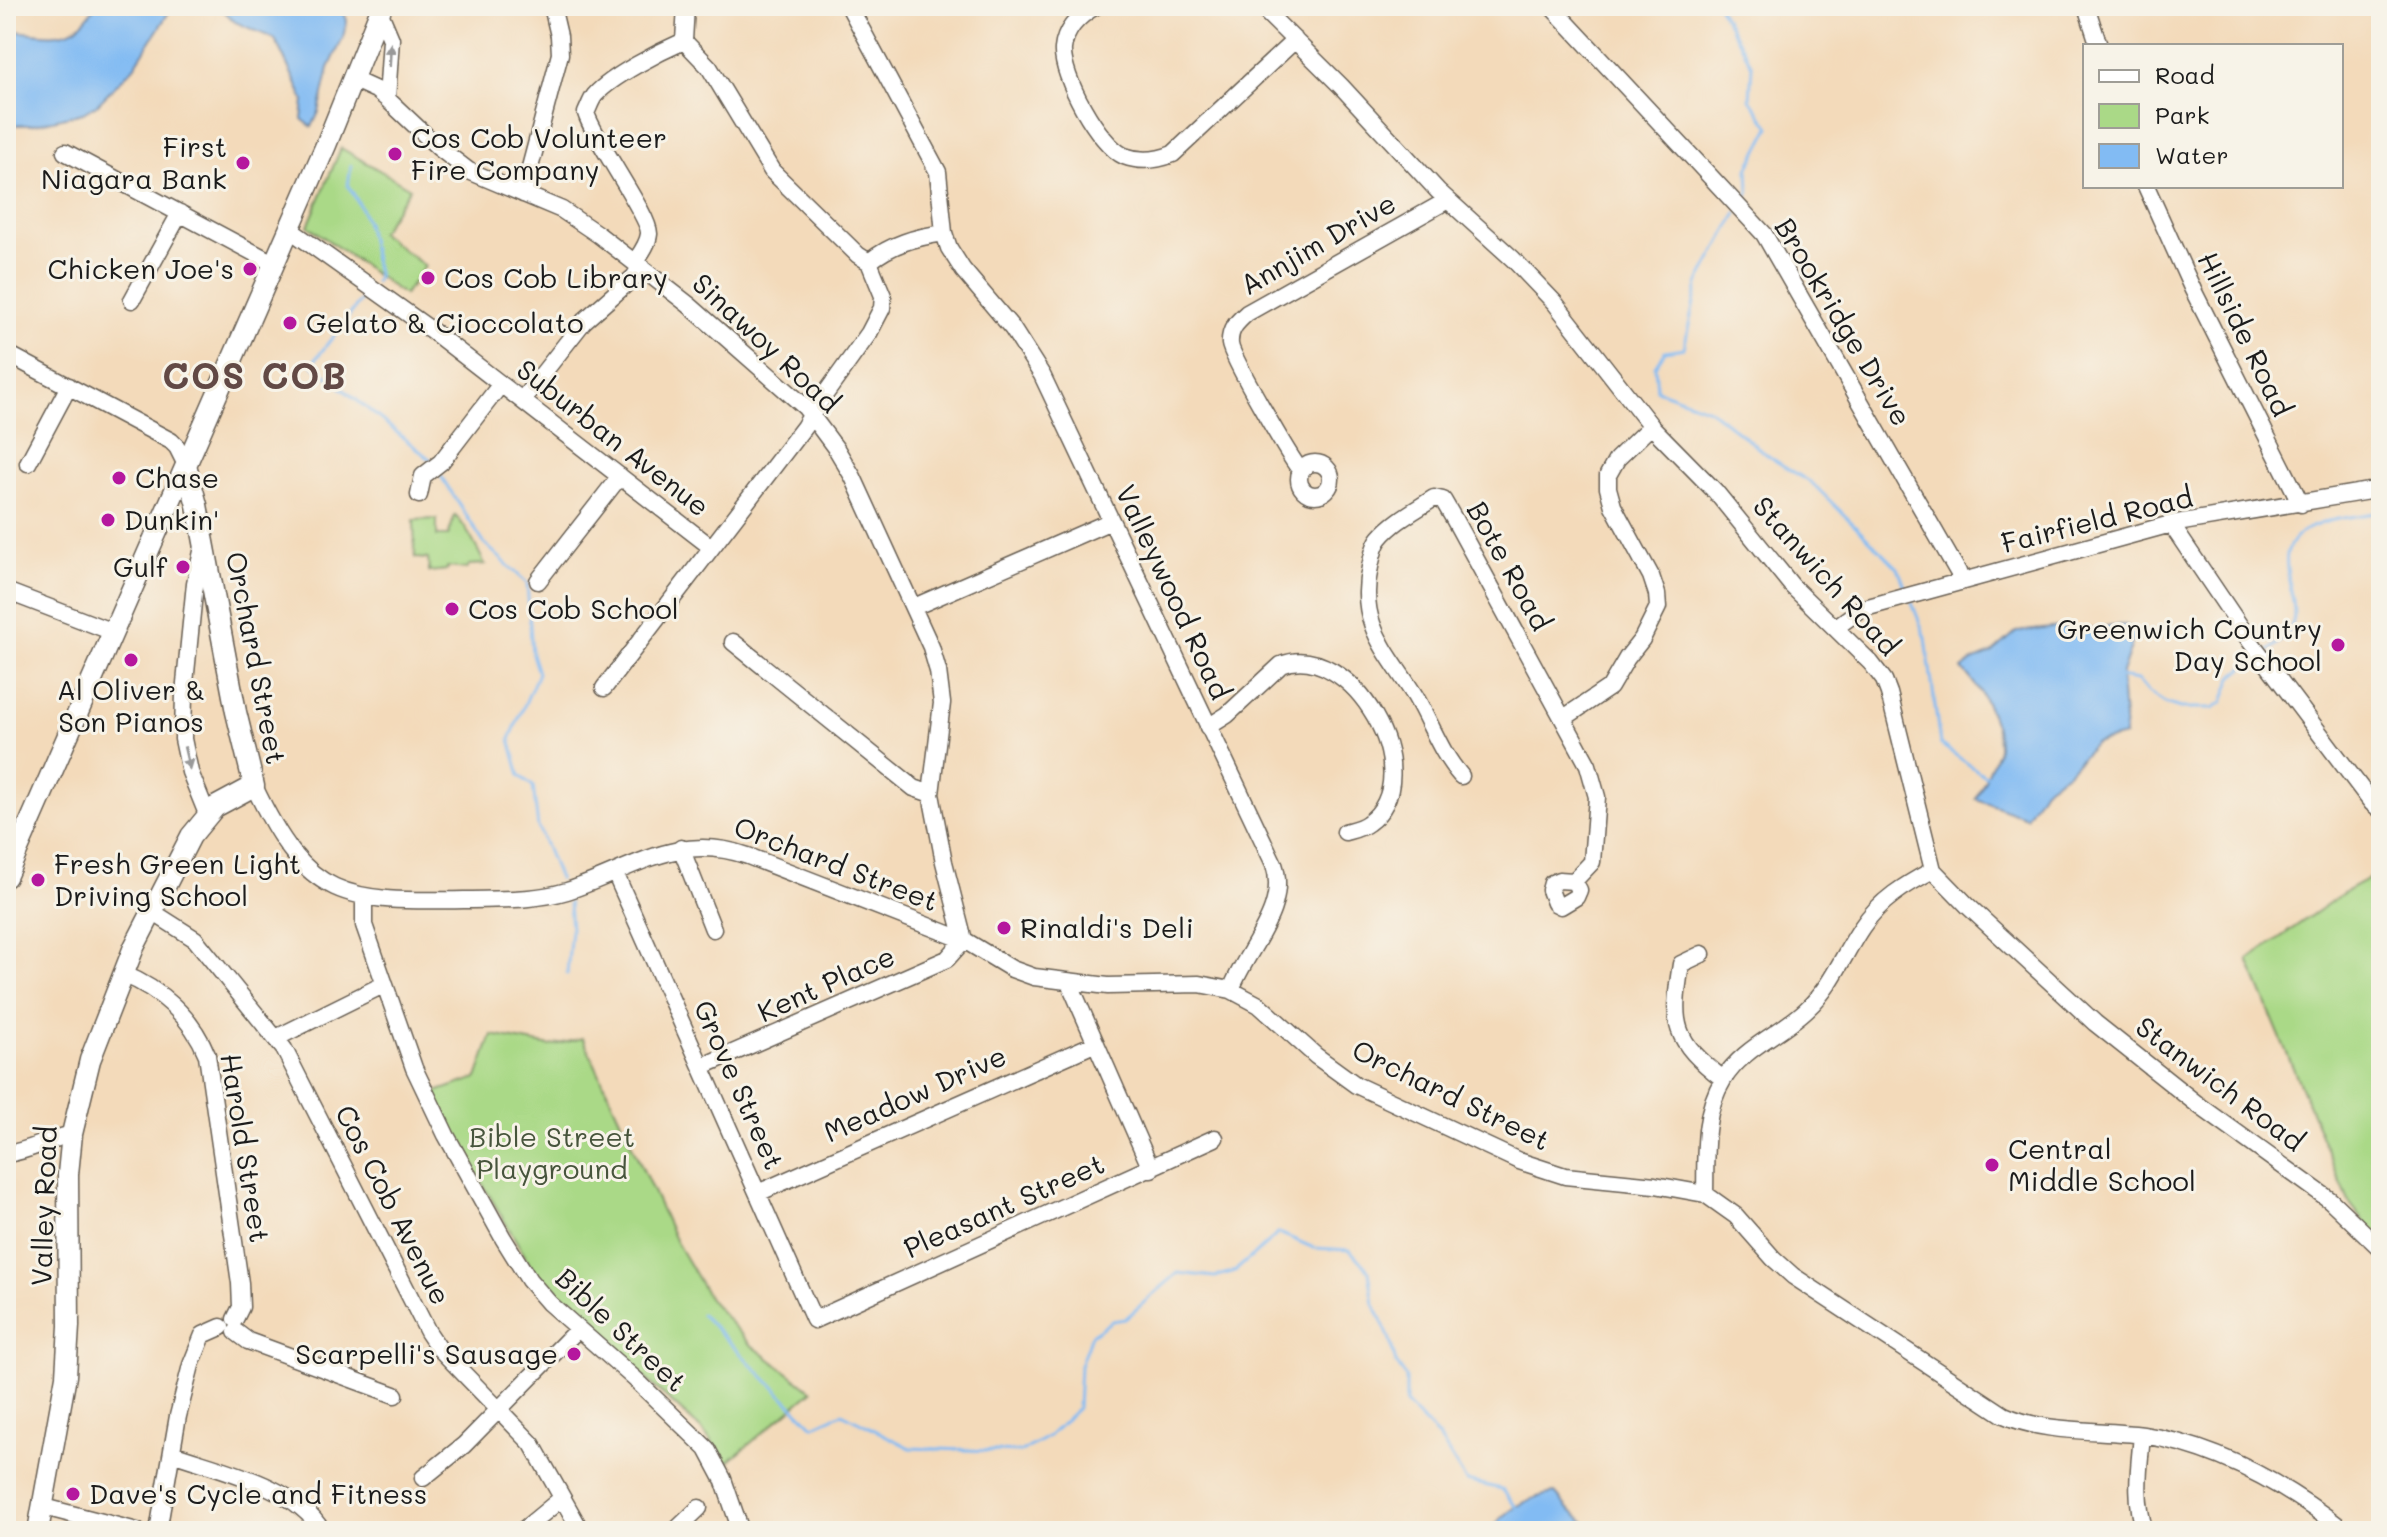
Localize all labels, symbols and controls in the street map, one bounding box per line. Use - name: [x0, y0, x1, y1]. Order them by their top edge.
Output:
- one-way arrow: [384, 42, 397, 67]
- legend: [2083, 44, 2343, 188]
- text: Road: [2155, 59, 2215, 90]
- text: Park: [2155, 99, 2209, 130]
- place label: Cos Cob Volunteer Fire Company: [411, 119, 667, 187]
- place label: First Niagara Bank: [41, 128, 227, 196]
- text: Water: [2155, 139, 2229, 170]
- marker: Cos Cob Volunteer Fire Company: [386, 145, 404, 163]
- marker: First Niagara Bank: [234, 154, 252, 172]
- street label: Annjim Drive: [1233, 184, 1402, 302]
- street label: Brookridge Drive: [1768, 211, 1920, 432]
- street label: Hillside Road: [2191, 245, 2301, 422]
- place label: Chicken Joe's: [47, 250, 234, 286]
- place label: Cos Cob Library: [444, 259, 668, 295]
- marker: Chicken Joe's: [241, 260, 259, 278]
- street label: Sinawoy Road: [685, 265, 848, 420]
- marker: Cos Cob Library: [419, 269, 437, 287]
- place label: Gelato & Cioccolato: [306, 304, 584, 340]
- marker: Gelato & Cioccolato: [281, 314, 299, 332]
- district label: COS COB: [162, 351, 348, 398]
- street label: Suburban Avenue: [510, 351, 717, 524]
- place label: Chase: [135, 459, 219, 495]
- marker: Chase: [110, 469, 128, 487]
- street label: Valleywood Road: [1108, 478, 1239, 705]
- street label: Fairfield Road: [1997, 478, 2196, 560]
- street label: Stanwich Road: [1746, 488, 1908, 663]
- street label: Bote Road: [1460, 495, 1560, 636]
- place label: Dunkin': [124, 501, 219, 537]
- marker: Dunkin': [99, 511, 117, 529]
- place label: Gulf: [113, 548, 168, 584]
- street label: Orchard Street: [219, 548, 295, 767]
- marker: Gulf: [174, 558, 192, 576]
- place label: Cos Cob School: [468, 590, 679, 626]
- marker: Cos Cob School: [443, 600, 461, 618]
- place label: Greenwich Country Day School: [2057, 610, 2322, 678]
- marker: Greenwich Country Day School: [2329, 636, 2347, 654]
- marker: Al Oliver & Son Pianos: [122, 651, 140, 669]
- place label: Al Oliver & Son Pianos: [57, 671, 205, 739]
- one-way arrow: [181, 745, 194, 770]
- street label: Orchard Street: [729, 808, 944, 919]
- place label: Fresh Green Light Driving School: [54, 845, 301, 913]
- marker: Fresh Green Light Driving School: [29, 871, 47, 889]
- place label: Rinaldi's Deli: [1020, 909, 1194, 945]
- marker: Rinaldi's Deli: [995, 919, 1013, 937]
- street label: Kent Place: [751, 937, 900, 1029]
- street label: Grove Street: [687, 994, 793, 1175]
- street label: Stanwich Road: [2129, 1008, 2312, 1158]
- street label: Orchard Street: [1347, 1031, 1556, 1158]
- street label: Meadow Drive: [818, 1037, 1012, 1149]
- street label: Harold Street: [213, 1051, 279, 1245]
- street label: Cos Cob Avenue: [328, 1099, 460, 1310]
- park label: Bible Street Playground: [469, 1118, 635, 1186]
- street label: Valley Road: [22, 1125, 64, 1287]
- place label: Central Middle School: [2008, 1130, 2196, 1198]
- street label: Pleasant Street: [898, 1145, 1110, 1265]
- marker: Central Middle School: [1983, 1156, 2001, 1174]
- street label: Bible Street: [549, 1259, 695, 1399]
- place label: Scarpelli's Sausage: [295, 1335, 558, 1371]
- marker: Scarpelli's Sausage: [565, 1345, 583, 1363]
- place label: Dave's Cycle and Fitness: [89, 1475, 427, 1511]
- marker: Dave's Cycle and Fitness: [64, 1485, 82, 1503]

